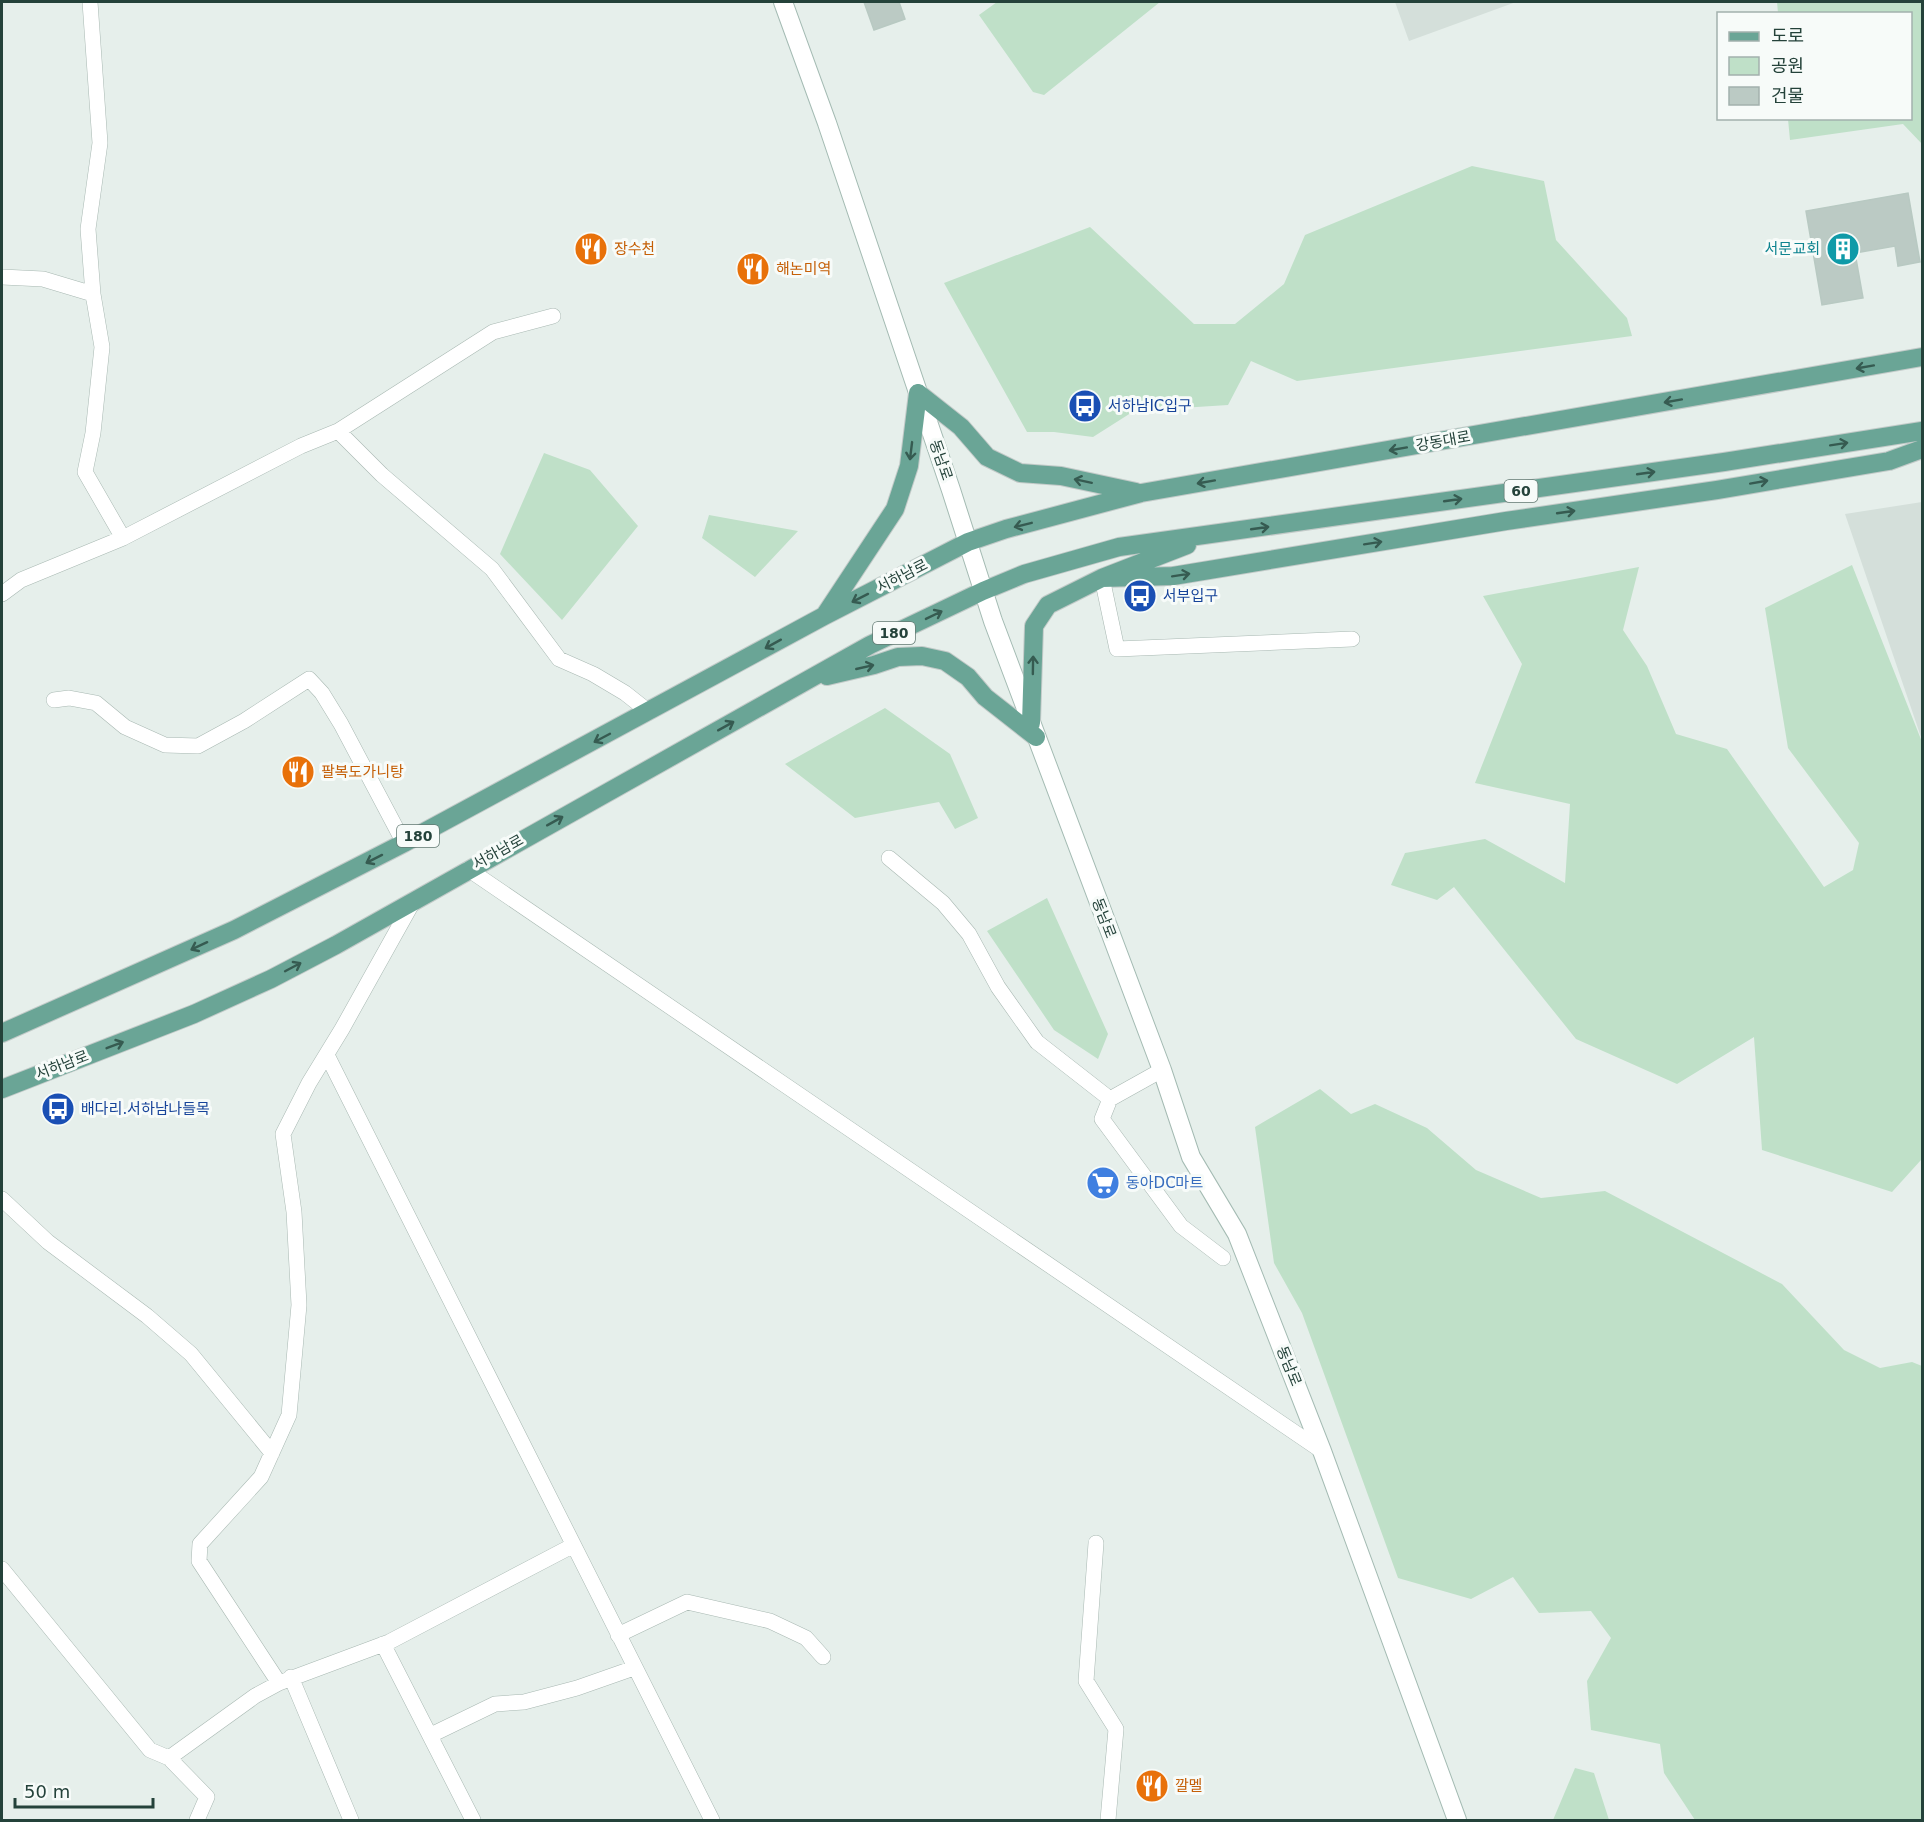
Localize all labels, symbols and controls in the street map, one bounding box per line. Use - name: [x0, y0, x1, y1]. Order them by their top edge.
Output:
- legend: [1717, 12, 1912, 120]
- text: 도로: [1771, 25, 1804, 46]
- text: 공원: [1771, 55, 1804, 76]
- text: 건물: [1771, 85, 1804, 106]
- restaurant icon: 장수천: [573, 231, 609, 267]
- building icon: 서문교회: [1825, 231, 1861, 267]
- place label: 장수천: [614, 240, 655, 258]
- place label: 서문교회: [1765, 240, 1820, 258]
- restaurant icon: 해논미역: [735, 251, 771, 287]
- place label: 해논미역: [776, 260, 831, 278]
- one-way arrow: [1856, 362, 1875, 373]
- bus stop icon: 서하남IC입구: [1067, 388, 1103, 424]
- one-way arrow: [1663, 395, 1683, 406]
- place label: 서하남IC입구: [1108, 397, 1192, 415]
- street label: 강동대로: [1414, 427, 1472, 455]
- street label: 동남로: [926, 437, 956, 483]
- one-way arrow: [1828, 438, 1848, 449]
- one-way arrow: [905, 441, 916, 461]
- one-way arrow: [1389, 443, 1408, 454]
- one-way arrow: [1636, 468, 1655, 479]
- one-way arrow: [1074, 475, 1094, 486]
- one-way arrow: [1196, 477, 1216, 488]
- one-way arrow: [1748, 477, 1768, 488]
- road number: 60: [1504, 480, 1538, 502]
- one-way arrow: [1443, 495, 1462, 506]
- one-way arrow: [1555, 506, 1575, 517]
- one-way arrow: [1014, 519, 1033, 531]
- one-way arrow: [1249, 522, 1269, 533]
- one-way arrow: [1363, 537, 1383, 548]
- street label: 서하남로: [873, 555, 931, 597]
- one-way arrow: [1171, 569, 1190, 580]
- bus stop icon: 서부입구: [1122, 578, 1158, 614]
- place label: 서부입구: [1163, 587, 1218, 605]
- one-way arrow: [851, 593, 869, 604]
- one-way arrow: [924, 608, 942, 620]
- road number: 180: [873, 622, 915, 644]
- one-way arrow: [765, 638, 782, 650]
- one-way arrow: [1027, 655, 1038, 675]
- one-way arrow: [855, 661, 874, 673]
- one-way arrow: [717, 720, 734, 732]
- one-way arrow: [593, 732, 611, 744]
- restaurant icon: 팔복도가니탕: [280, 754, 316, 790]
- place label: 팔복도가니탕: [321, 763, 404, 781]
- one-way arrow: [546, 815, 563, 827]
- road number: 180: [397, 825, 439, 847]
- street label: 서하남로: [469, 831, 527, 873]
- one-way arrow: [365, 853, 383, 865]
- street label: 동남로: [1088, 895, 1120, 941]
- one-way arrow: [191, 940, 209, 952]
- one-way arrow: [284, 961, 302, 972]
- one-way arrow: [105, 1039, 123, 1050]
- street label: 서하남로: [33, 1047, 91, 1083]
- bus stop icon: 배다리.서하남나들목: [40, 1091, 76, 1127]
- place label: 배다리.서하남나들목: [81, 1100, 210, 1118]
- supermarket icon: 동아DC마트: [1085, 1165, 1121, 1201]
- place label: 동아DC마트: [1126, 1174, 1203, 1192]
- street label: 동남로: [1273, 1343, 1305, 1389]
- restaurant icon: 깔멜: [1134, 1768, 1170, 1804]
- scale bar: [15, 1771, 153, 1809]
- place label: 깔멜: [1175, 1777, 1203, 1795]
- text: 50 m: [24, 1781, 70, 1802]

